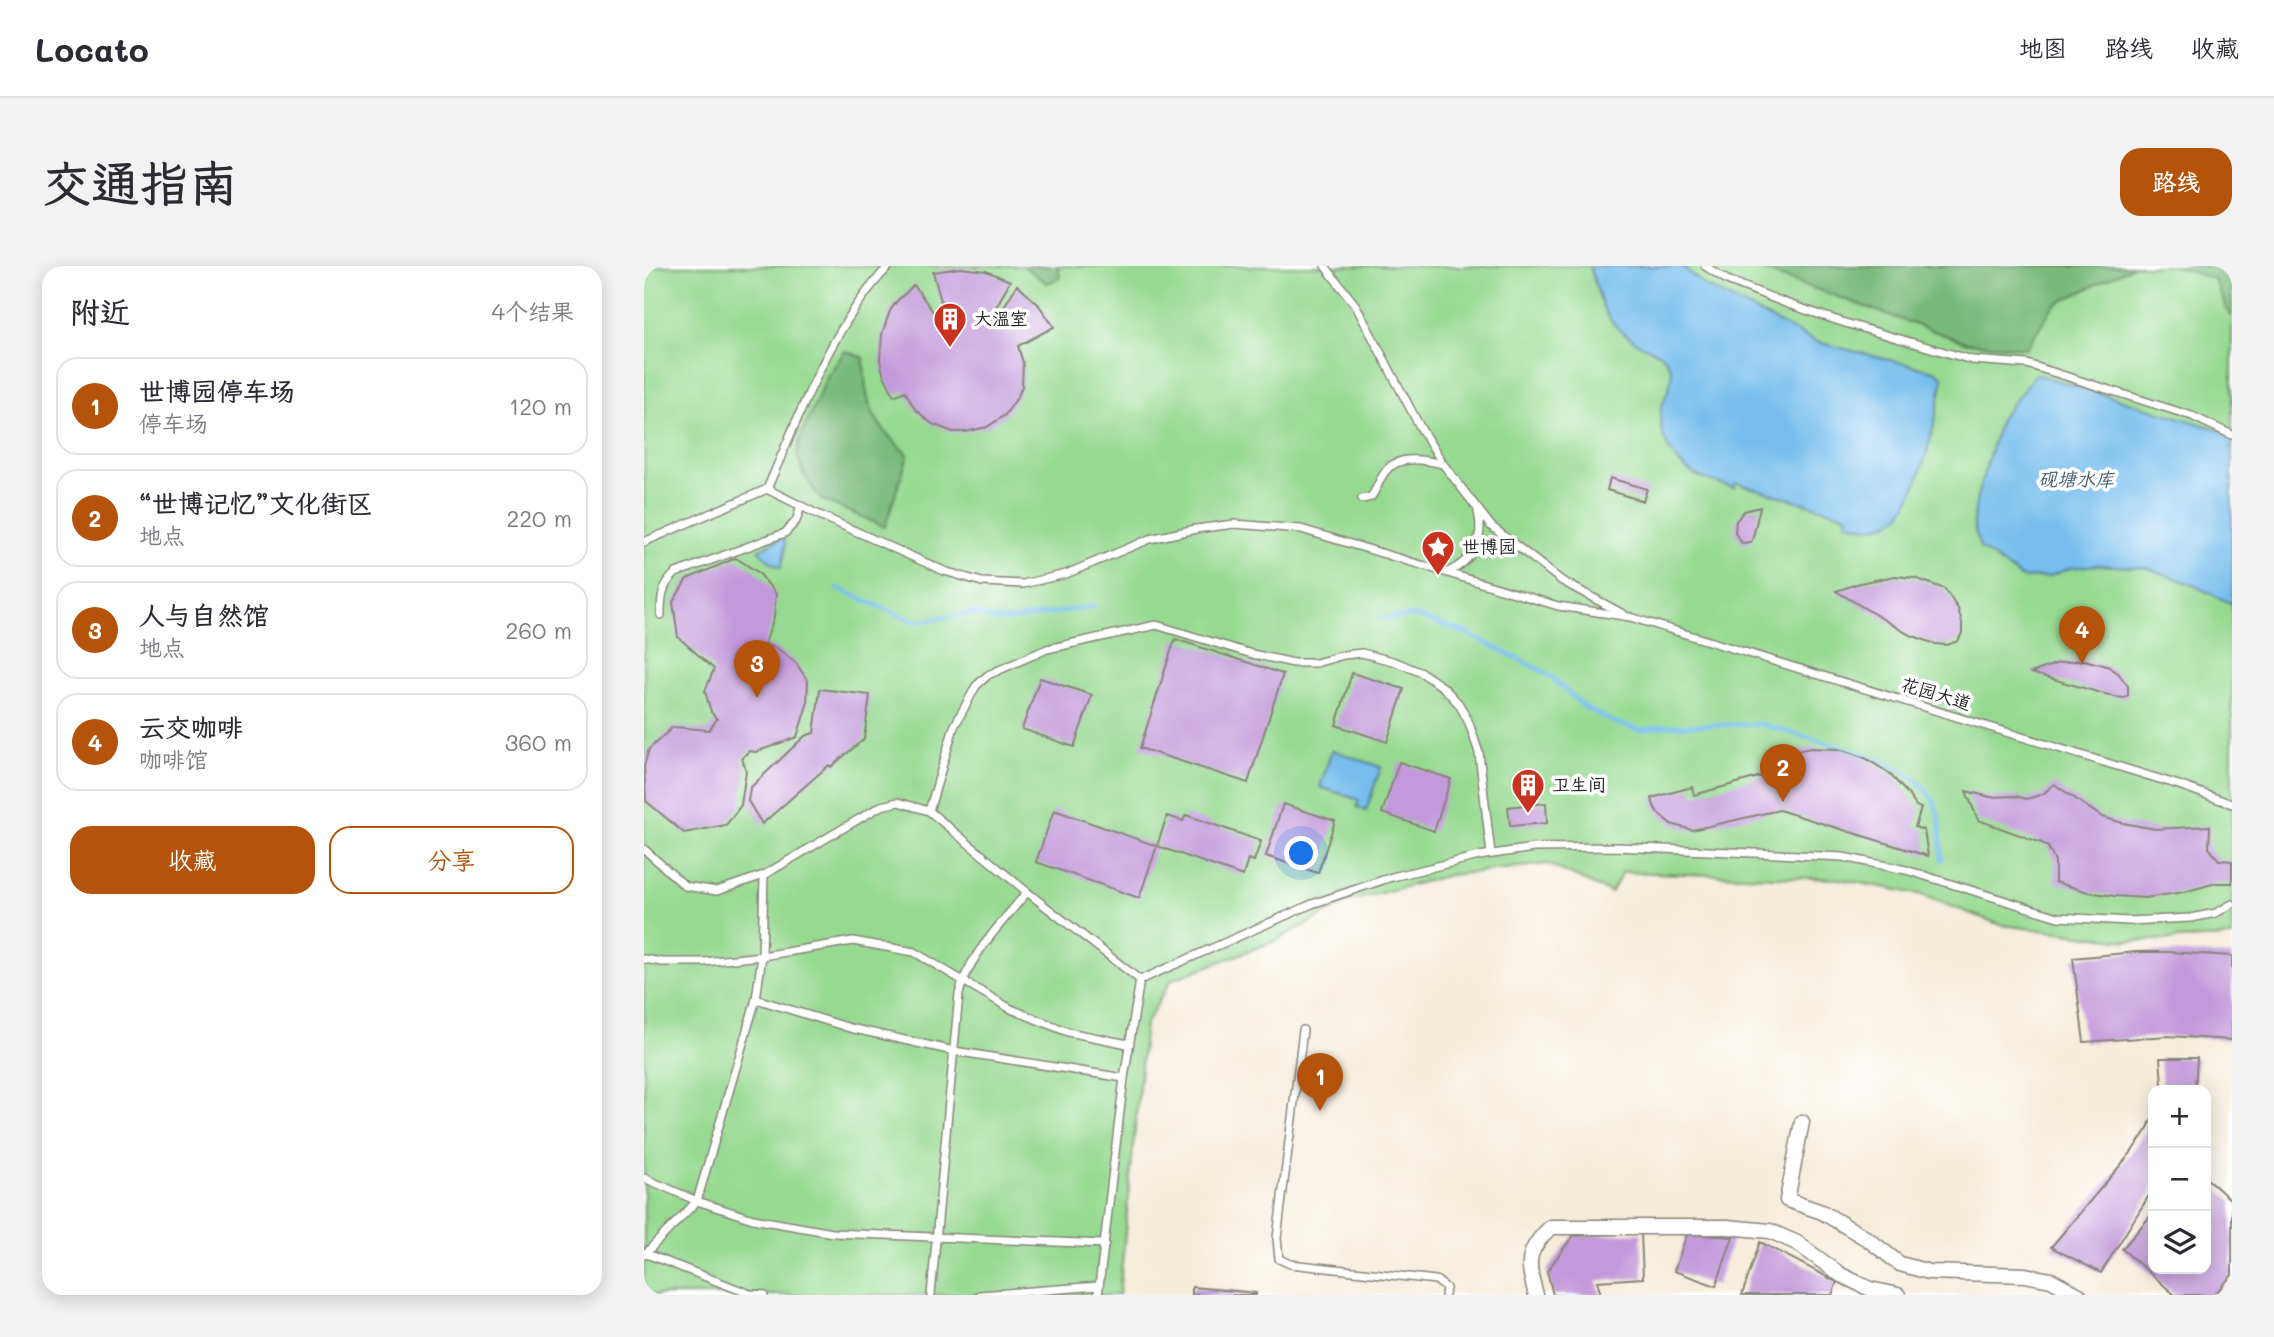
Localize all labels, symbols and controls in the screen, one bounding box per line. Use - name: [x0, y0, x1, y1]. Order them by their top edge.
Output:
- text: Locato: [35, 27, 149, 70]
- text: 地图: [2019, 32, 2067, 63]
- text: 路线: [2105, 32, 2153, 63]
- text: 收藏: [2191, 32, 2239, 63]
- button: 路线: [2120, 148, 2232, 216]
- text: 交通指南: [42, 150, 238, 213]
- text: 附近: [70, 291, 130, 331]
- text: 4个结果: [491, 296, 574, 326]
- building icon: 大温室: [931, 300, 969, 349]
- place label: 大温室: [974, 306, 1028, 330]
- text: 世博园停车场: [139, 374, 295, 408]
- text: 1: [90, 391, 100, 421]
- text: 120 m: [509, 391, 572, 421]
- text: 停车场: [139, 408, 208, 438]
- water label: 砚塘水库: [2038, 466, 2116, 491]
- text: “世博记忆”文化街区: [139, 486, 373, 520]
- text: 2: [89, 503, 101, 533]
- text: 220 m: [506, 503, 572, 533]
- text: 地点: [139, 520, 185, 550]
- place icon: 世博园: [1419, 528, 1457, 577]
- place label: 世博园: [1462, 534, 1516, 558]
- text: 人与自然馆: [139, 598, 269, 632]
- pin: 4: [2059, 606, 2105, 664]
- text: 3: [88, 615, 102, 645]
- text: 260 m: [505, 615, 572, 645]
- text: 地点: [139, 632, 185, 662]
- pin: 3: [734, 640, 780, 698]
- street label: 花园大道: [1898, 671, 1974, 715]
- text: 云交咖啡: [139, 710, 243, 744]
- text: 4: [88, 727, 102, 757]
- text: 360 m: [505, 727, 572, 757]
- text: 咖啡馆: [139, 744, 208, 774]
- pin: 2: [1760, 744, 1806, 802]
- building icon: 卫生间: [1509, 766, 1547, 815]
- place label: 卫生间: [1552, 772, 1606, 796]
- button: 收藏: [70, 826, 315, 894]
- button: 分享: [329, 826, 574, 894]
- your location: [1284, 836, 1318, 870]
- pin: 1: [1297, 1053, 1343, 1111]
- map controls: [2148, 1085, 2211, 1274]
- button: +: [2148, 1085, 2211, 1148]
- button: −: [2148, 1148, 2211, 1211]
- button: layers: [2148, 1211, 2211, 1274]

